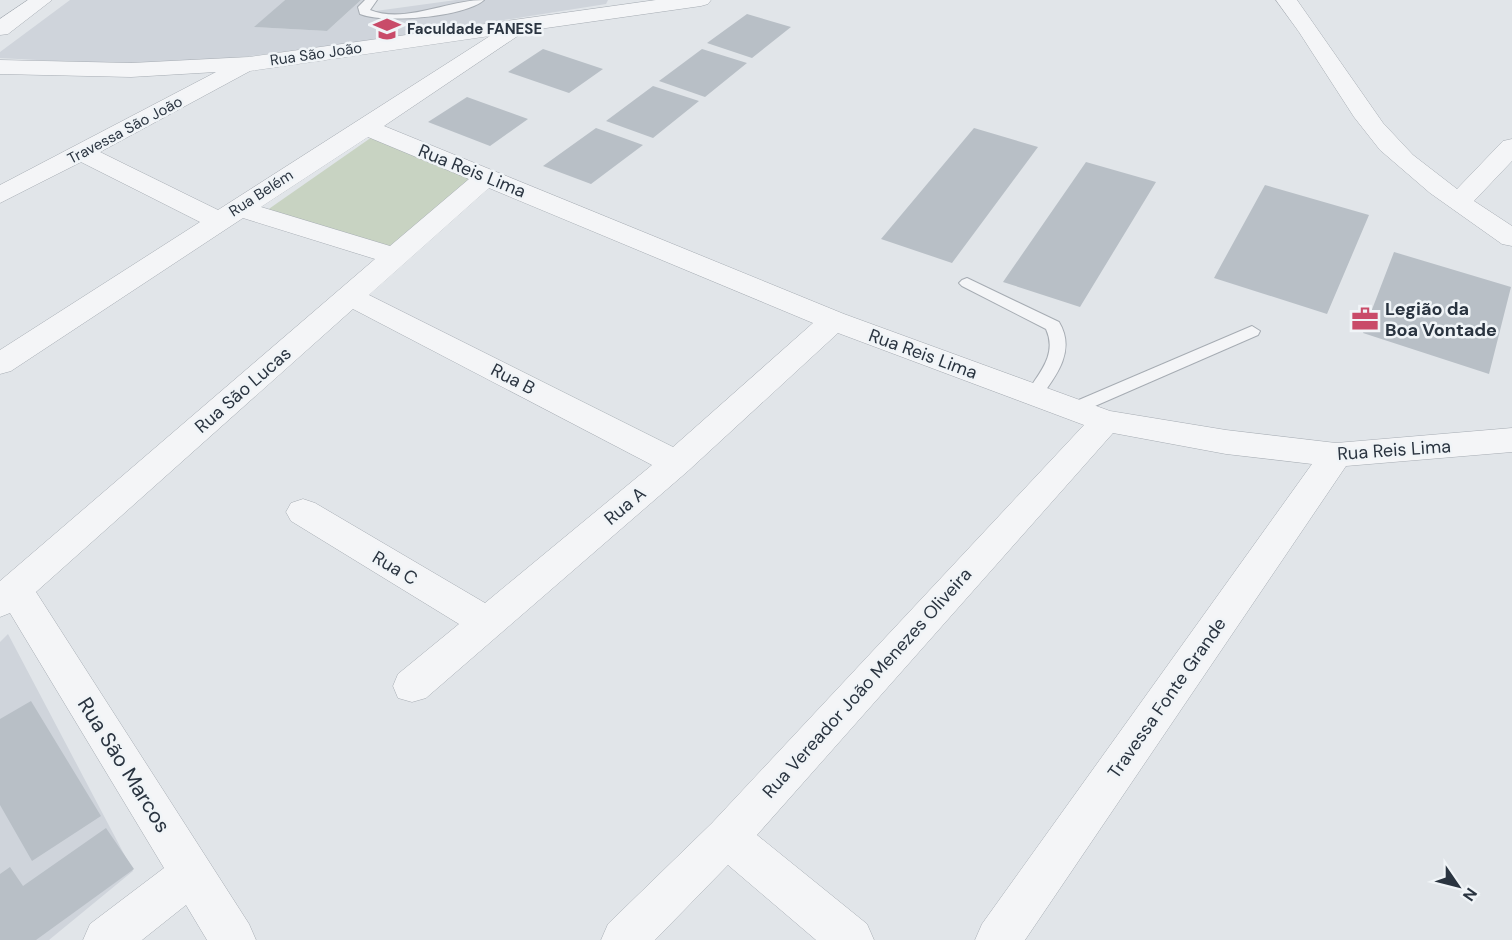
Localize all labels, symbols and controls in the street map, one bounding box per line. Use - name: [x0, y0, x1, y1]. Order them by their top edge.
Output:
- school or university icon: Faculdade FANESE: [372, 14, 402, 44]
- place label: Faculdade FANESE: [407, 19, 542, 39]
- street label: Rua São João: [269, 38, 363, 70]
- street label: Travessa São João: [64, 91, 186, 169]
- street label: Rua Reis Lima: [415, 139, 529, 203]
- street label: Rua Belém: [225, 165, 297, 221]
- place label: Legião da Boa Vontade: [1385, 297, 1497, 342]
- office icon: Legião da Boa Vontade: [1350, 304, 1380, 334]
- street label: Rua Reis Lima: [865, 323, 981, 385]
- street label: Rua São Lucas: [190, 342, 296, 438]
- street label: Rua B: [487, 358, 539, 400]
- street label: Rua Reis Lima: [1336, 434, 1452, 466]
- street label: Rua A: [599, 482, 651, 530]
- street label: Rua C: [368, 545, 422, 591]
- street label: Rua Vereador João Menezes Oliveira: [757, 563, 977, 803]
- street label: Travessa Fonte Grande: [1102, 613, 1232, 783]
- street label: Rua São Marcos: [71, 692, 177, 838]
- north arrow: [1428, 856, 1488, 916]
- text: N: [1458, 884, 1482, 905]

